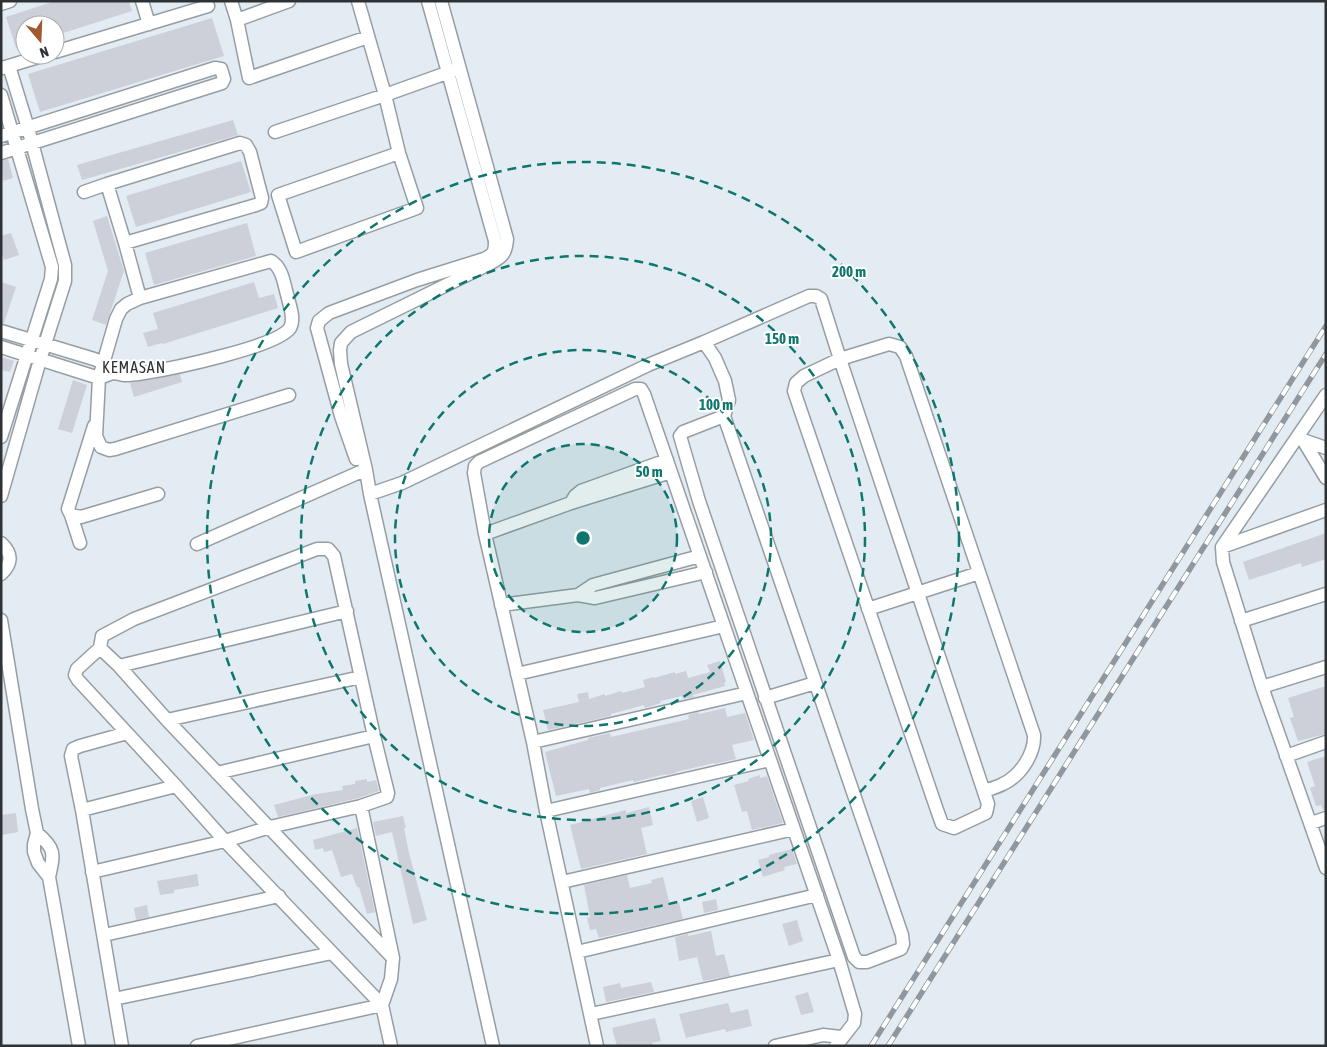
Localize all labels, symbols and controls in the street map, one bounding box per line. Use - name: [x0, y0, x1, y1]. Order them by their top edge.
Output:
- north arrow: [15, 15, 65, 65]
- text: N: [38, 43, 51, 61]
- text: 200 m: [832, 263, 866, 280]
- text: 150 m: [765, 330, 799, 347]
- district label: KEMASAN: [102, 358, 166, 376]
- text: 100 m: [699, 396, 733, 413]
- text: 50 m: [636, 463, 663, 480]
- centre of rings: [574, 529, 592, 547]

